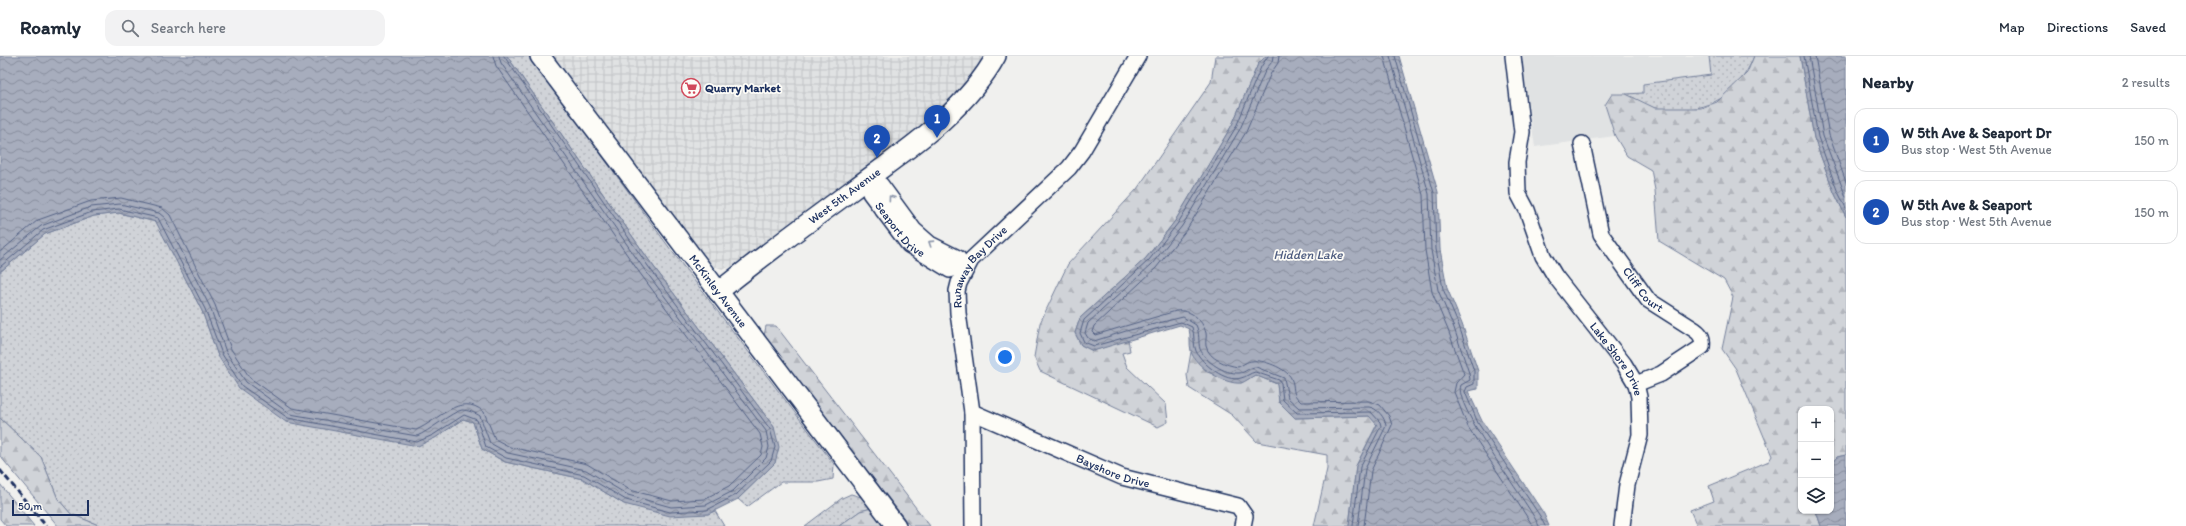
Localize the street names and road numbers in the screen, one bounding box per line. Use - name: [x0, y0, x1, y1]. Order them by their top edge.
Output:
- street label: West 5th Avenue: [806, 165, 883, 227]
- street label: Seaport Drive: [872, 199, 928, 260]
- street label: Runaway Bay Drive: [949, 223, 1010, 308]
- street label: McKinley Avenue: [686, 252, 750, 331]
- street label: Cliff Court: [1620, 264, 1666, 315]
- street label: Lake Shore Drive: [1587, 319, 1646, 397]
- street label: Bayshore Drive: [1074, 451, 1151, 491]

